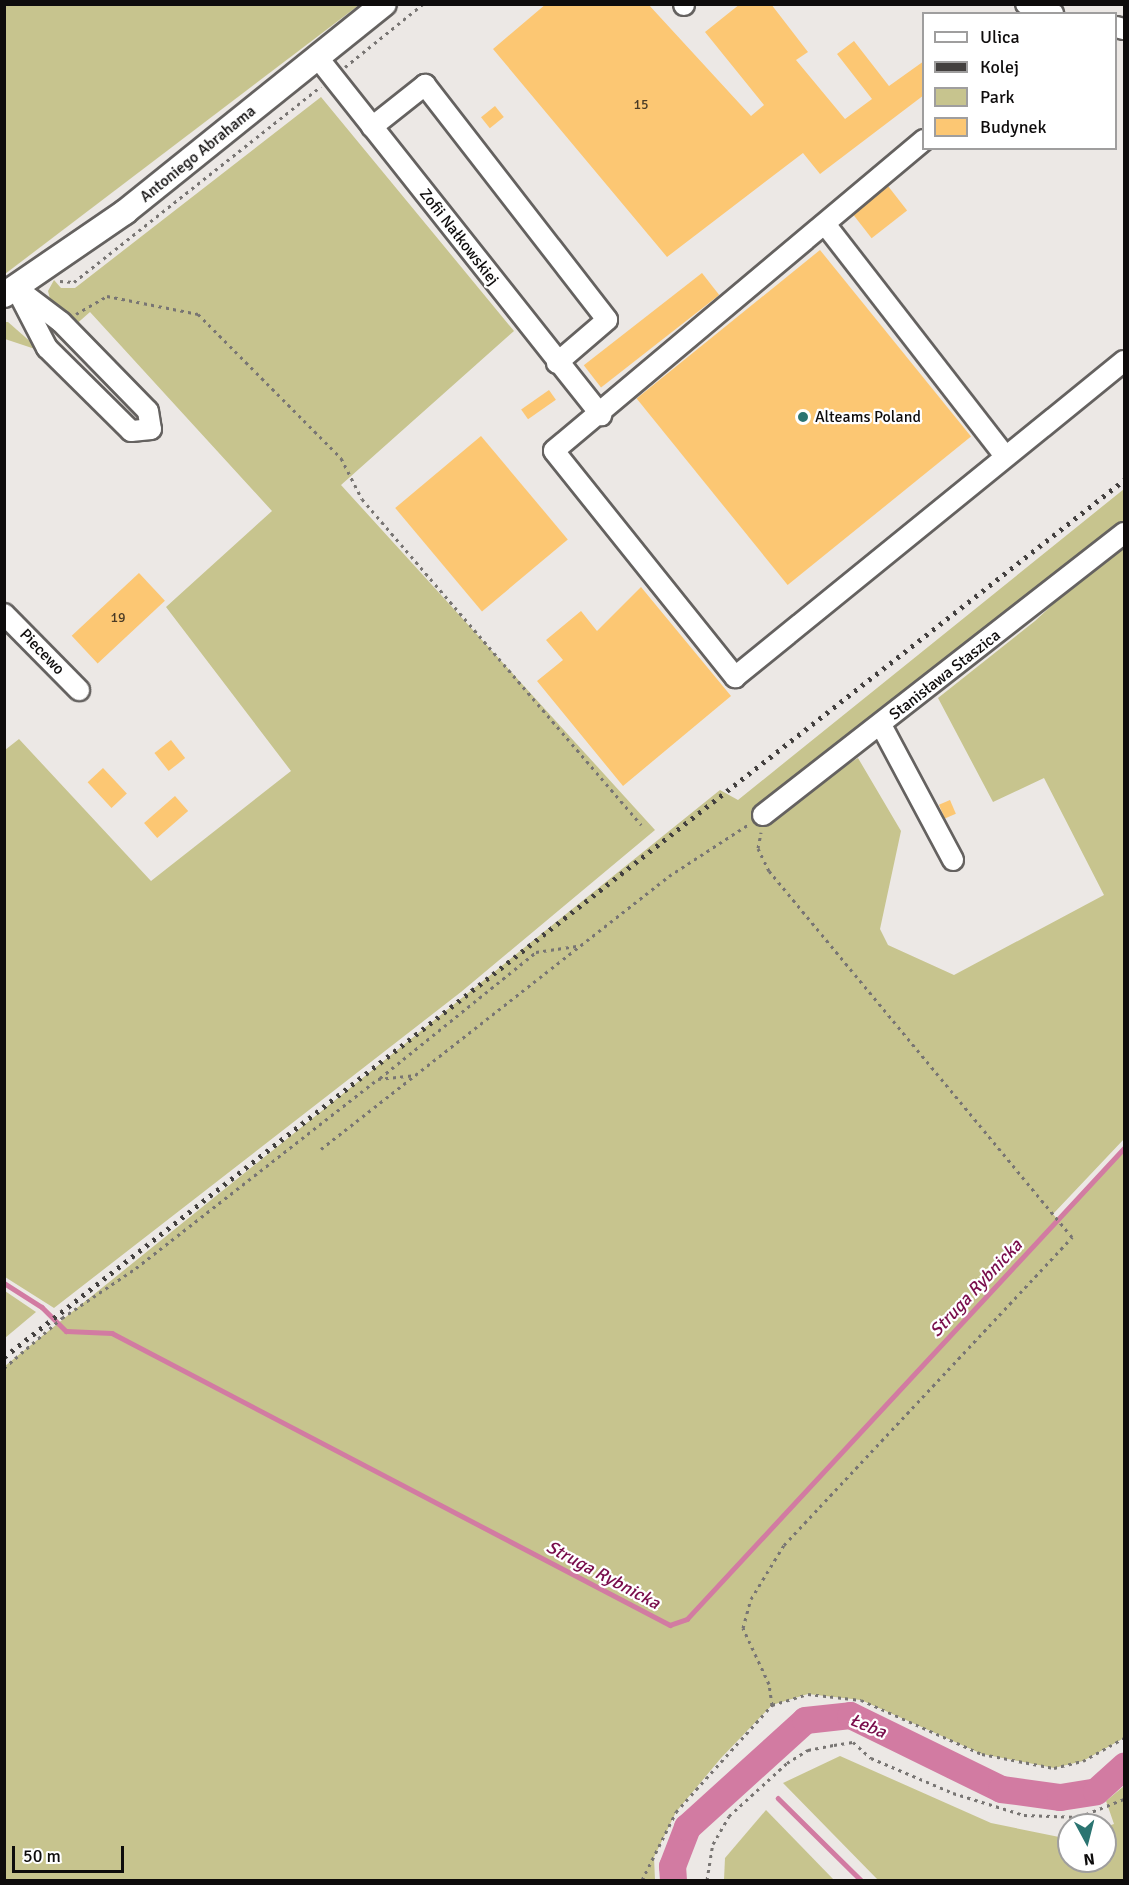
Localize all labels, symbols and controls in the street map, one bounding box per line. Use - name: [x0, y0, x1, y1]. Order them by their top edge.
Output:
- legend: [922, 12, 1117, 150]
- text: Ulica: [980, 26, 1020, 48]
- text: Kolej: [980, 56, 1019, 78]
- text: Park: [980, 86, 1015, 108]
- house number: 15: [633, 97, 649, 113]
- street label: Antoniego Abrahama: [136, 101, 260, 207]
- text: Budynek: [980, 116, 1047, 138]
- street label: Zofii Nałkowskiej: [415, 185, 503, 289]
- place label: Alteams Poland: [815, 407, 921, 427]
- marker: Alteams Poland: [796, 410, 810, 424]
- house number: 19: [110, 610, 126, 626]
- street label: Piecewo: [16, 625, 68, 679]
- street label: Stanisława Staszica: [886, 626, 1004, 724]
- water label: Struga Rybnicka: [925, 1235, 1027, 1341]
- water label: Struga Rybnicka: [543, 1536, 663, 1614]
- water label: Łeba: [847, 1709, 889, 1743]
- north arrow: [1057, 1813, 1117, 1873]
- scale bar: [15, 1834, 128, 1872]
- text: 50 m: [23, 1845, 61, 1867]
- text: N: [1082, 1848, 1096, 1869]

